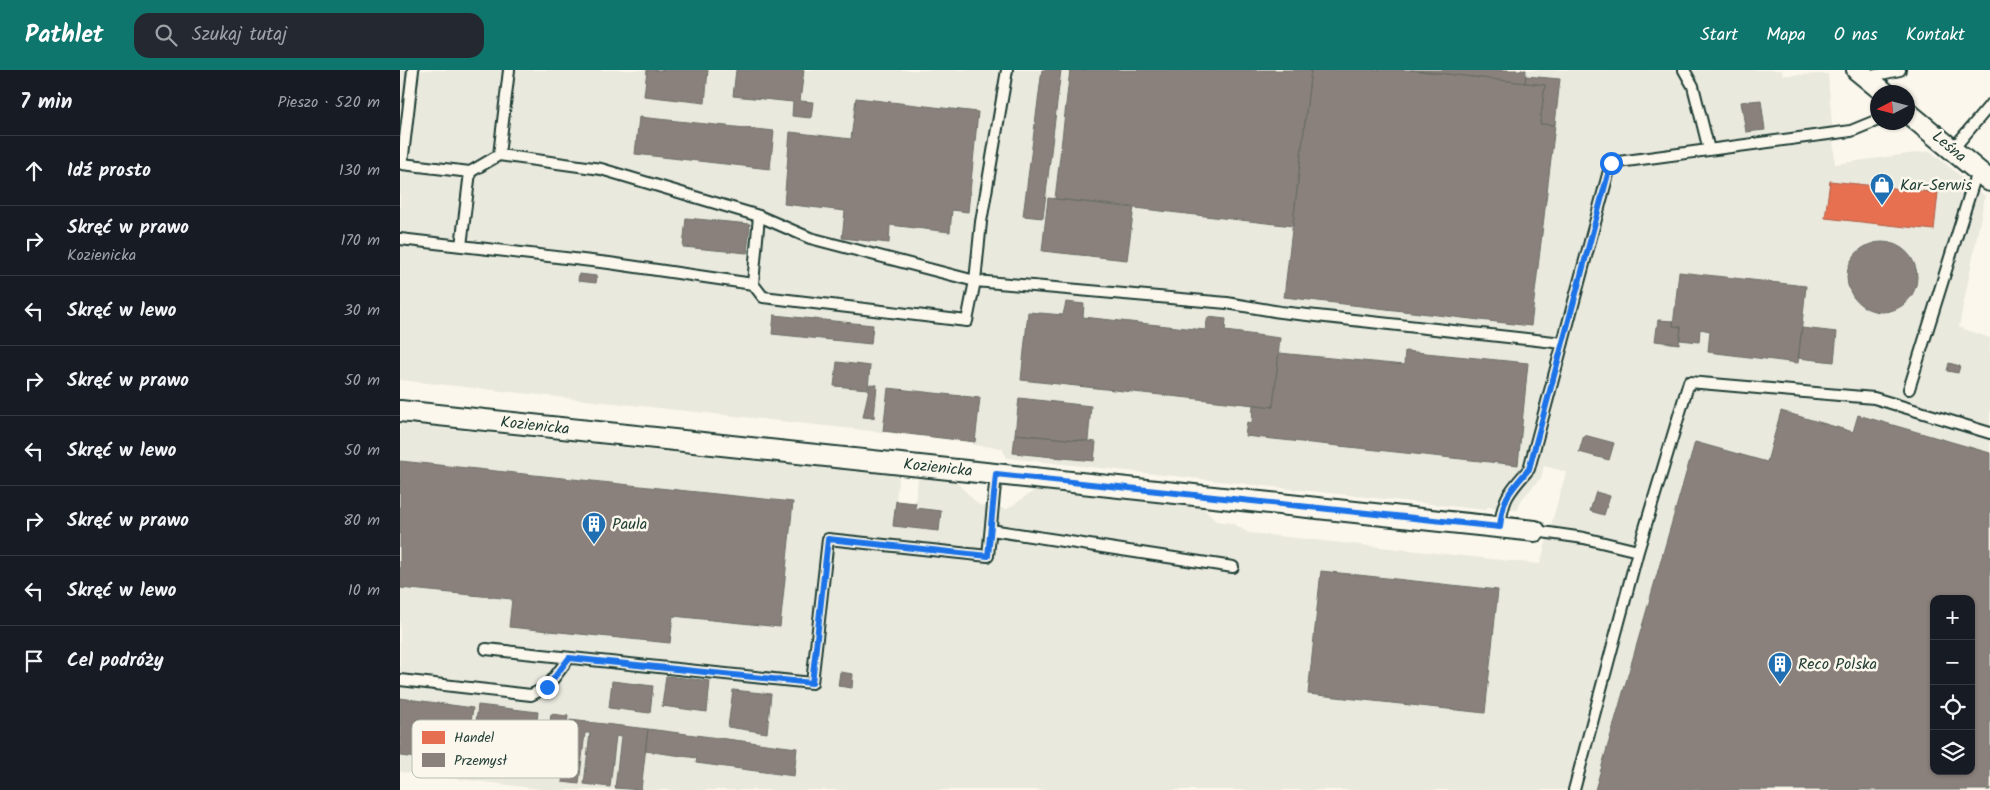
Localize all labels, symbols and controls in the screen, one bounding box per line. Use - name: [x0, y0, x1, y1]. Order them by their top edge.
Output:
- search box: [134, 13, 484, 58]
- text: Pathlet: [25, 16, 104, 55]
- text: Szukaj tutaj: [192, 20, 287, 50]
- icon: search: [152, 21, 180, 49]
- text: Start: [1700, 21, 1738, 50]
- text: Mapa: [1766, 21, 1806, 50]
- text: O nas: [1834, 21, 1878, 50]
- text: Kontakt: [1906, 21, 1965, 50]
- north arrow: [1870, 85, 1915, 130]
- text: 7 min: [20, 86, 72, 119]
- text: Pieszo · 520 m: [278, 90, 380, 115]
- street label: Leśna: [1926, 125, 1972, 169]
- route start: [1600, 152, 1623, 175]
- text: Idź prosto: [67, 156, 151, 186]
- icon: ahead: [20, 157, 48, 185]
- text: 130 m: [339, 158, 380, 183]
- shop icon: Kar-Serwis: [1869, 172, 1895, 206]
- place label: Kar-Serwis: [1900, 173, 1972, 198]
- text: Skręć w prawo: [67, 213, 189, 243]
- icon: right: [20, 227, 48, 255]
- text: 170 m: [340, 228, 380, 253]
- text: Kozienicka: [67, 243, 136, 268]
- text: Skręć w lewo: [67, 296, 176, 326]
- icon: left: [20, 297, 48, 325]
- text: 30 m: [344, 298, 380, 323]
- text: Skręć w prawo: [67, 366, 189, 396]
- icon: right: [20, 367, 48, 395]
- text: 50 m: [344, 368, 380, 393]
- street label: Kozienicka: [499, 410, 571, 442]
- text: Skręć w lewo: [67, 436, 176, 466]
- icon: left: [20, 437, 48, 465]
- text: 50 m: [344, 438, 380, 463]
- street label: Kozienicka: [902, 452, 974, 484]
- text: Skręć w prawo: [67, 506, 189, 536]
- icon: right: [20, 507, 48, 535]
- text: 80 m: [343, 508, 380, 533]
- building icon: Paula: [581, 511, 607, 545]
- place label: Paula: [612, 512, 647, 537]
- text: Skręć w lewo: [67, 576, 176, 606]
- icon: left: [20, 577, 48, 605]
- text: 10 m: [348, 578, 380, 603]
- map controls: [1930, 595, 1975, 775]
- button: +: [1930, 595, 1975, 640]
- button: −: [1930, 640, 1975, 685]
- text: Cel podróży: [67, 646, 164, 676]
- icon: arrive: [20, 647, 48, 675]
- building icon: Reco Polska: [1767, 651, 1793, 685]
- place label: Reco Polska: [1798, 652, 1877, 677]
- route end: [536, 676, 559, 699]
- button: locate: [1930, 685, 1975, 730]
- legend: [412, 720, 578, 778]
- text: Handel: [454, 727, 495, 749]
- button: layers: [1930, 730, 1975, 775]
- text: Przemysł: [454, 750, 508, 772]

